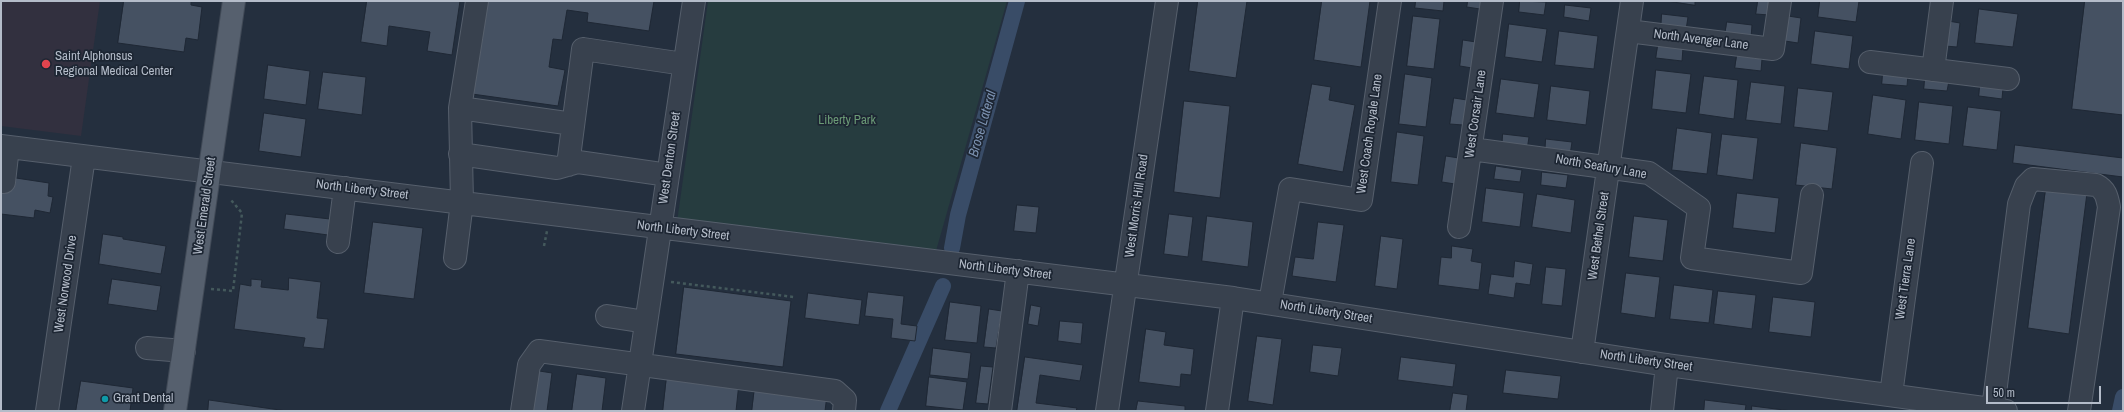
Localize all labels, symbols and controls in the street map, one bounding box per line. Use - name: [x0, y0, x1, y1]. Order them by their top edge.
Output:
- street label: North Avenger Lane: [1653, 26, 1749, 54]
- place label: Saint Alphonsus Regional Medical Center: [55, 49, 173, 80]
- marker: Saint Alphonsus Regional Medical Center: [40, 58, 52, 70]
- street label: West Corsair Lane: [1462, 69, 1490, 159]
- street label: West Coach Royale Lane: [1354, 73, 1386, 195]
- water label: Brose Lateral: [966, 89, 1000, 159]
- street label: West Denton Street: [656, 111, 684, 205]
- park label: Liberty Park: [818, 113, 876, 129]
- street label: North Seafury Lane: [1554, 151, 1648, 183]
- street label: West Morris Hill Road: [1122, 153, 1152, 259]
- street label: West Emerald Street: [190, 156, 220, 256]
- street label: North Liberty Street: [315, 177, 409, 203]
- street label: West Bethel Street: [1585, 191, 1613, 281]
- street label: North Liberty Street: [636, 218, 730, 244]
- street label: West Norwood Drive: [51, 234, 81, 334]
- street label: West Tierra Lane: [1893, 237, 1919, 321]
- street label: North Liberty Street: [958, 257, 1052, 283]
- street label: North Liberty Street: [1279, 297, 1373, 327]
- street label: North Liberty Street: [1599, 347, 1693, 375]
- scale bar: [1988, 378, 2103, 404]
- text: 50 m: [1993, 385, 2015, 401]
- place label: Grant Dental: [113, 391, 173, 407]
- marker: Grant Dental: [100, 394, 110, 404]

